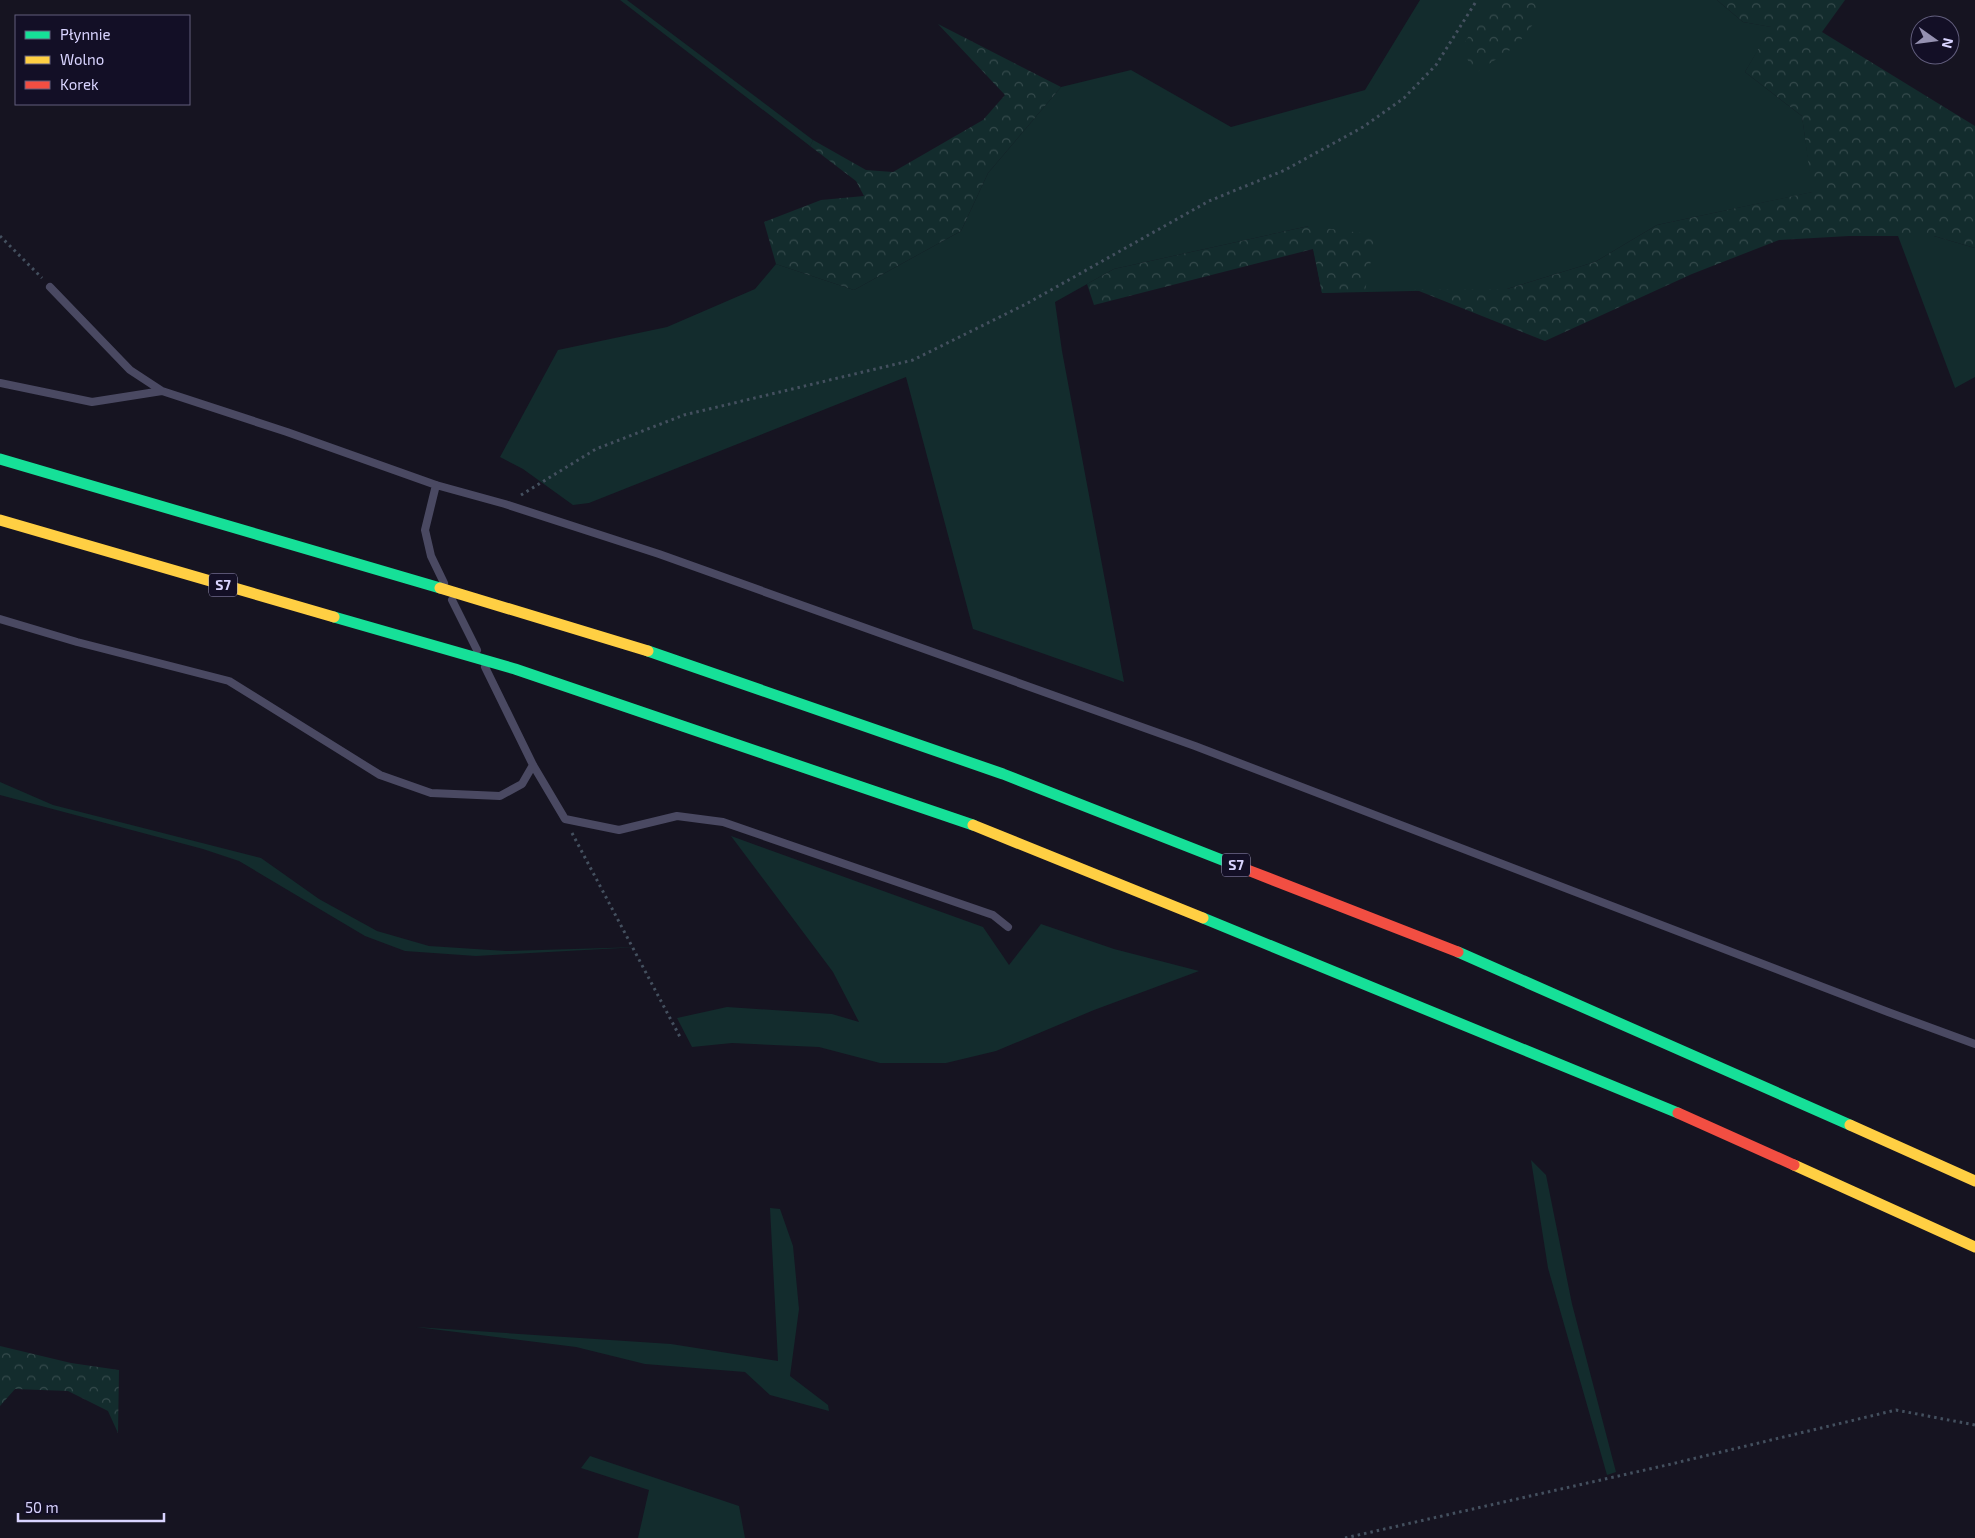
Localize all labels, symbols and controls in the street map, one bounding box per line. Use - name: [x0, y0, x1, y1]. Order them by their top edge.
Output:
- legend: [15, 15, 190, 105]
- north arrow: [1910, 15, 1960, 65]
- text: Płynnie: [60, 25, 111, 43]
- text: N: [1939, 36, 1958, 50]
- text: Wolno: [60, 50, 104, 68]
- text: Korek: [60, 75, 99, 93]
- road number: S7: [209, 574, 237, 596]
- road number: S7: [1222, 854, 1250, 876]
- scale bar: [18, 1490, 164, 1522]
- text: 50 m: [25, 1498, 59, 1516]

